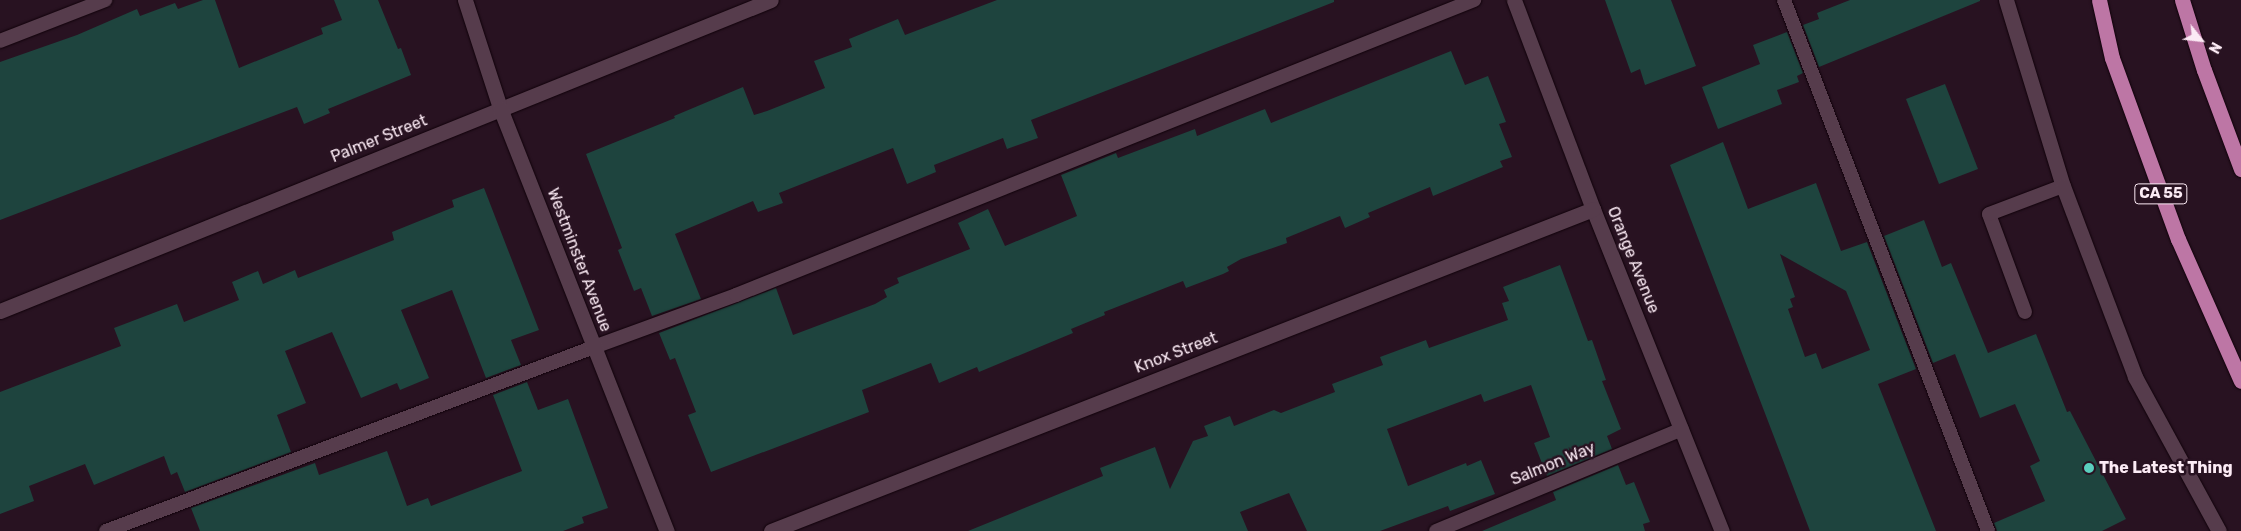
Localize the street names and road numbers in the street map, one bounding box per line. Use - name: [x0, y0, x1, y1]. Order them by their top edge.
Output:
- street label: Palmer Street: [328, 111, 430, 167]
- road number: CA 55: [2134, 182, 2188, 206]
- street label: Westminster Avenue: [543, 185, 615, 335]
- street label: Orange Avenue: [1603, 204, 1663, 316]
- street label: Knox Street: [1132, 328, 1220, 378]
- street label: Salmon Way: [1508, 438, 1598, 490]

